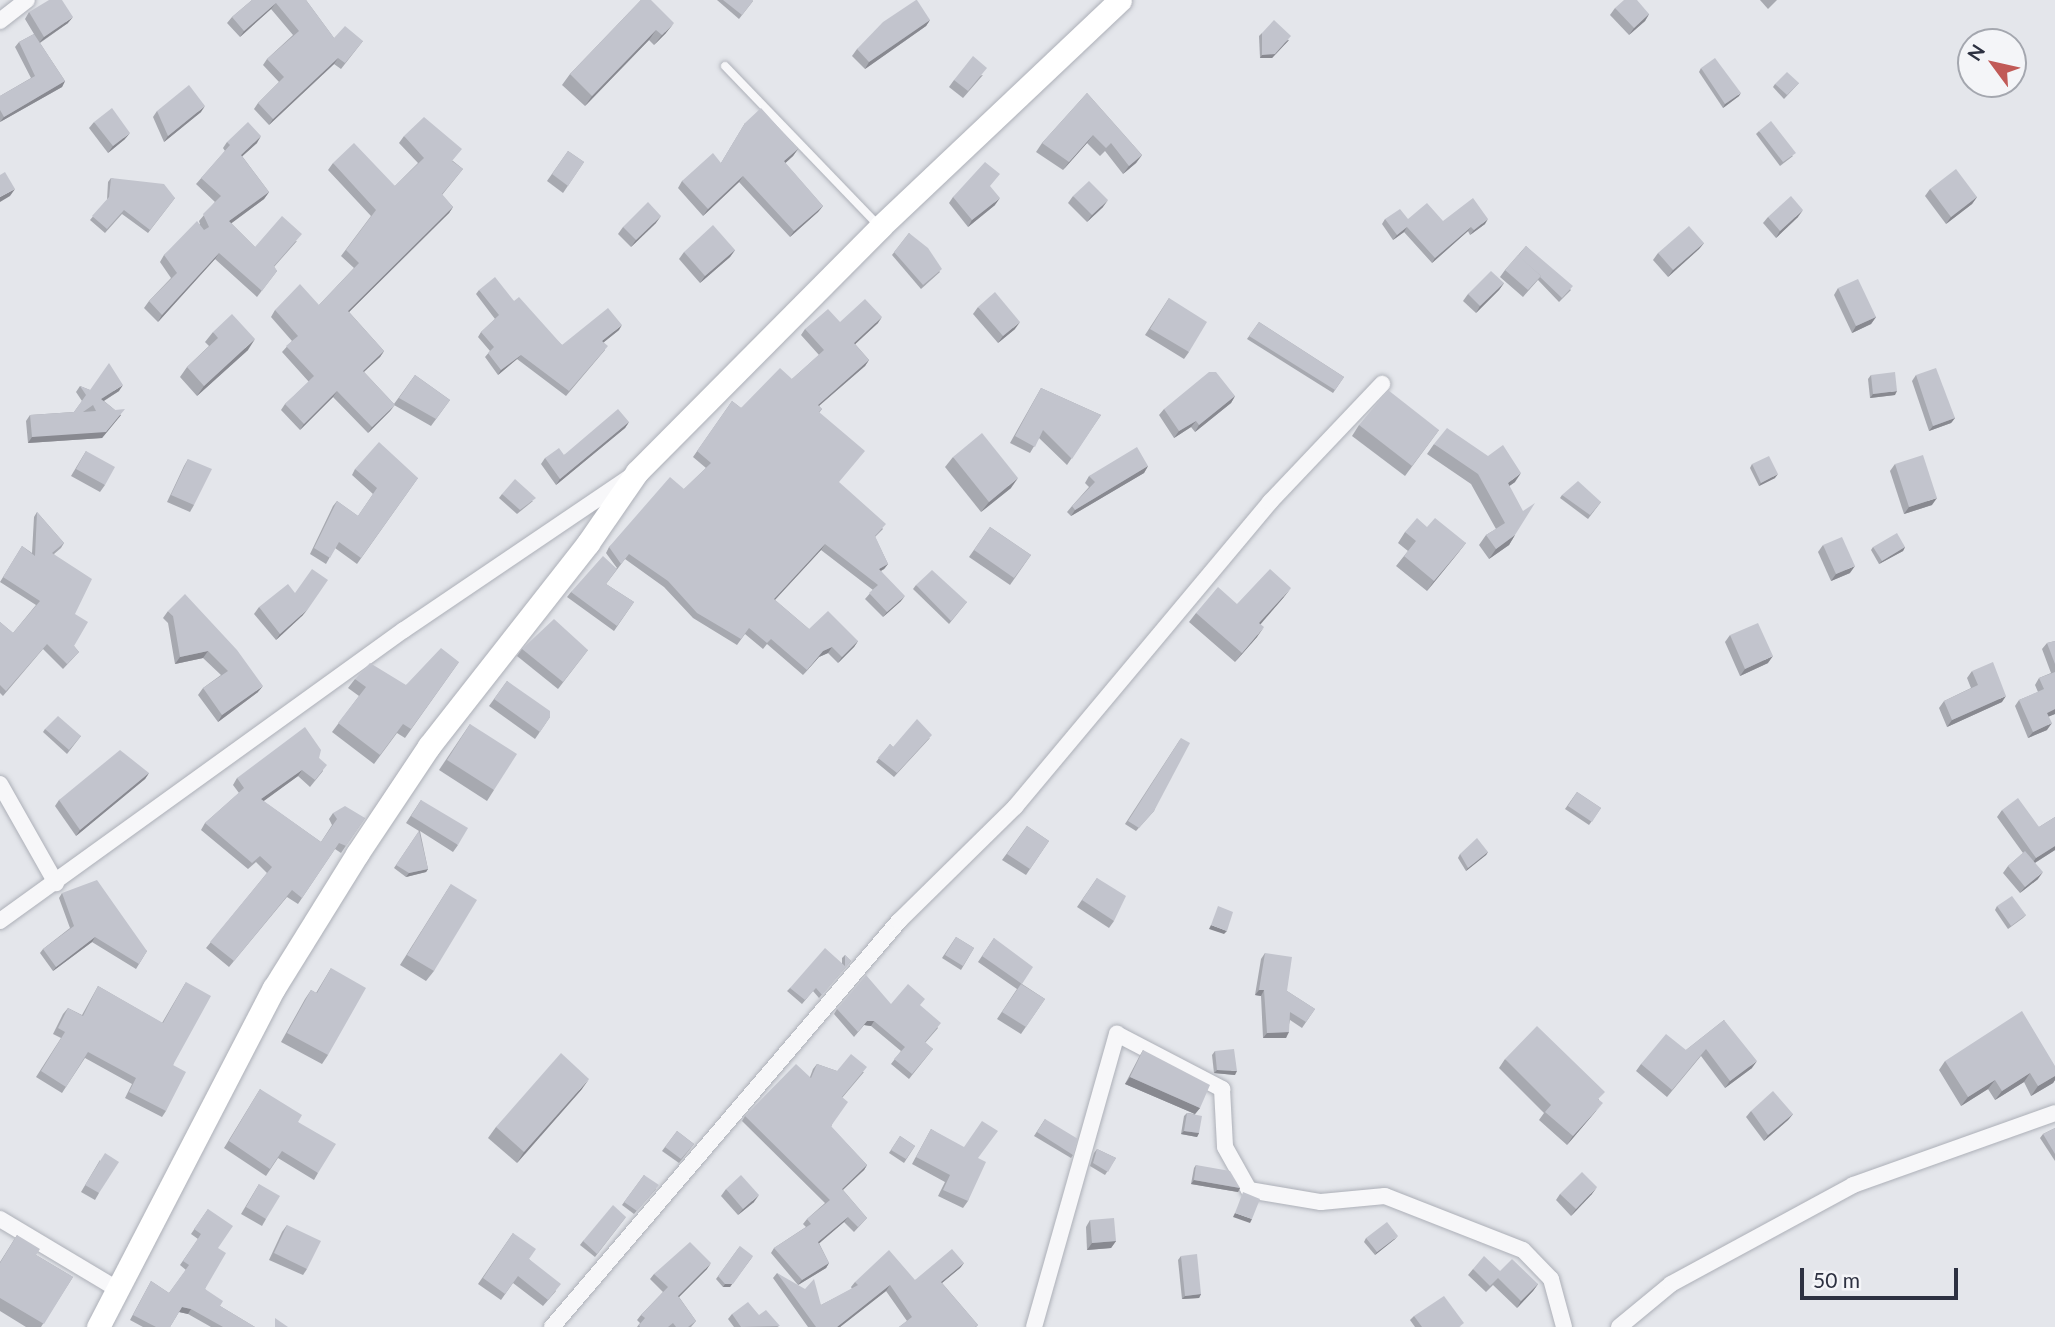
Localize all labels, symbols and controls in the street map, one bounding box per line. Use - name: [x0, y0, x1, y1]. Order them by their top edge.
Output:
- north arrow: [1957, 28, 2027, 98]
- text: N: [1962, 40, 1989, 65]
- scale bar: [1803, 1254, 1960, 1298]
- text: 50 m: [1813, 1267, 1860, 1292]

